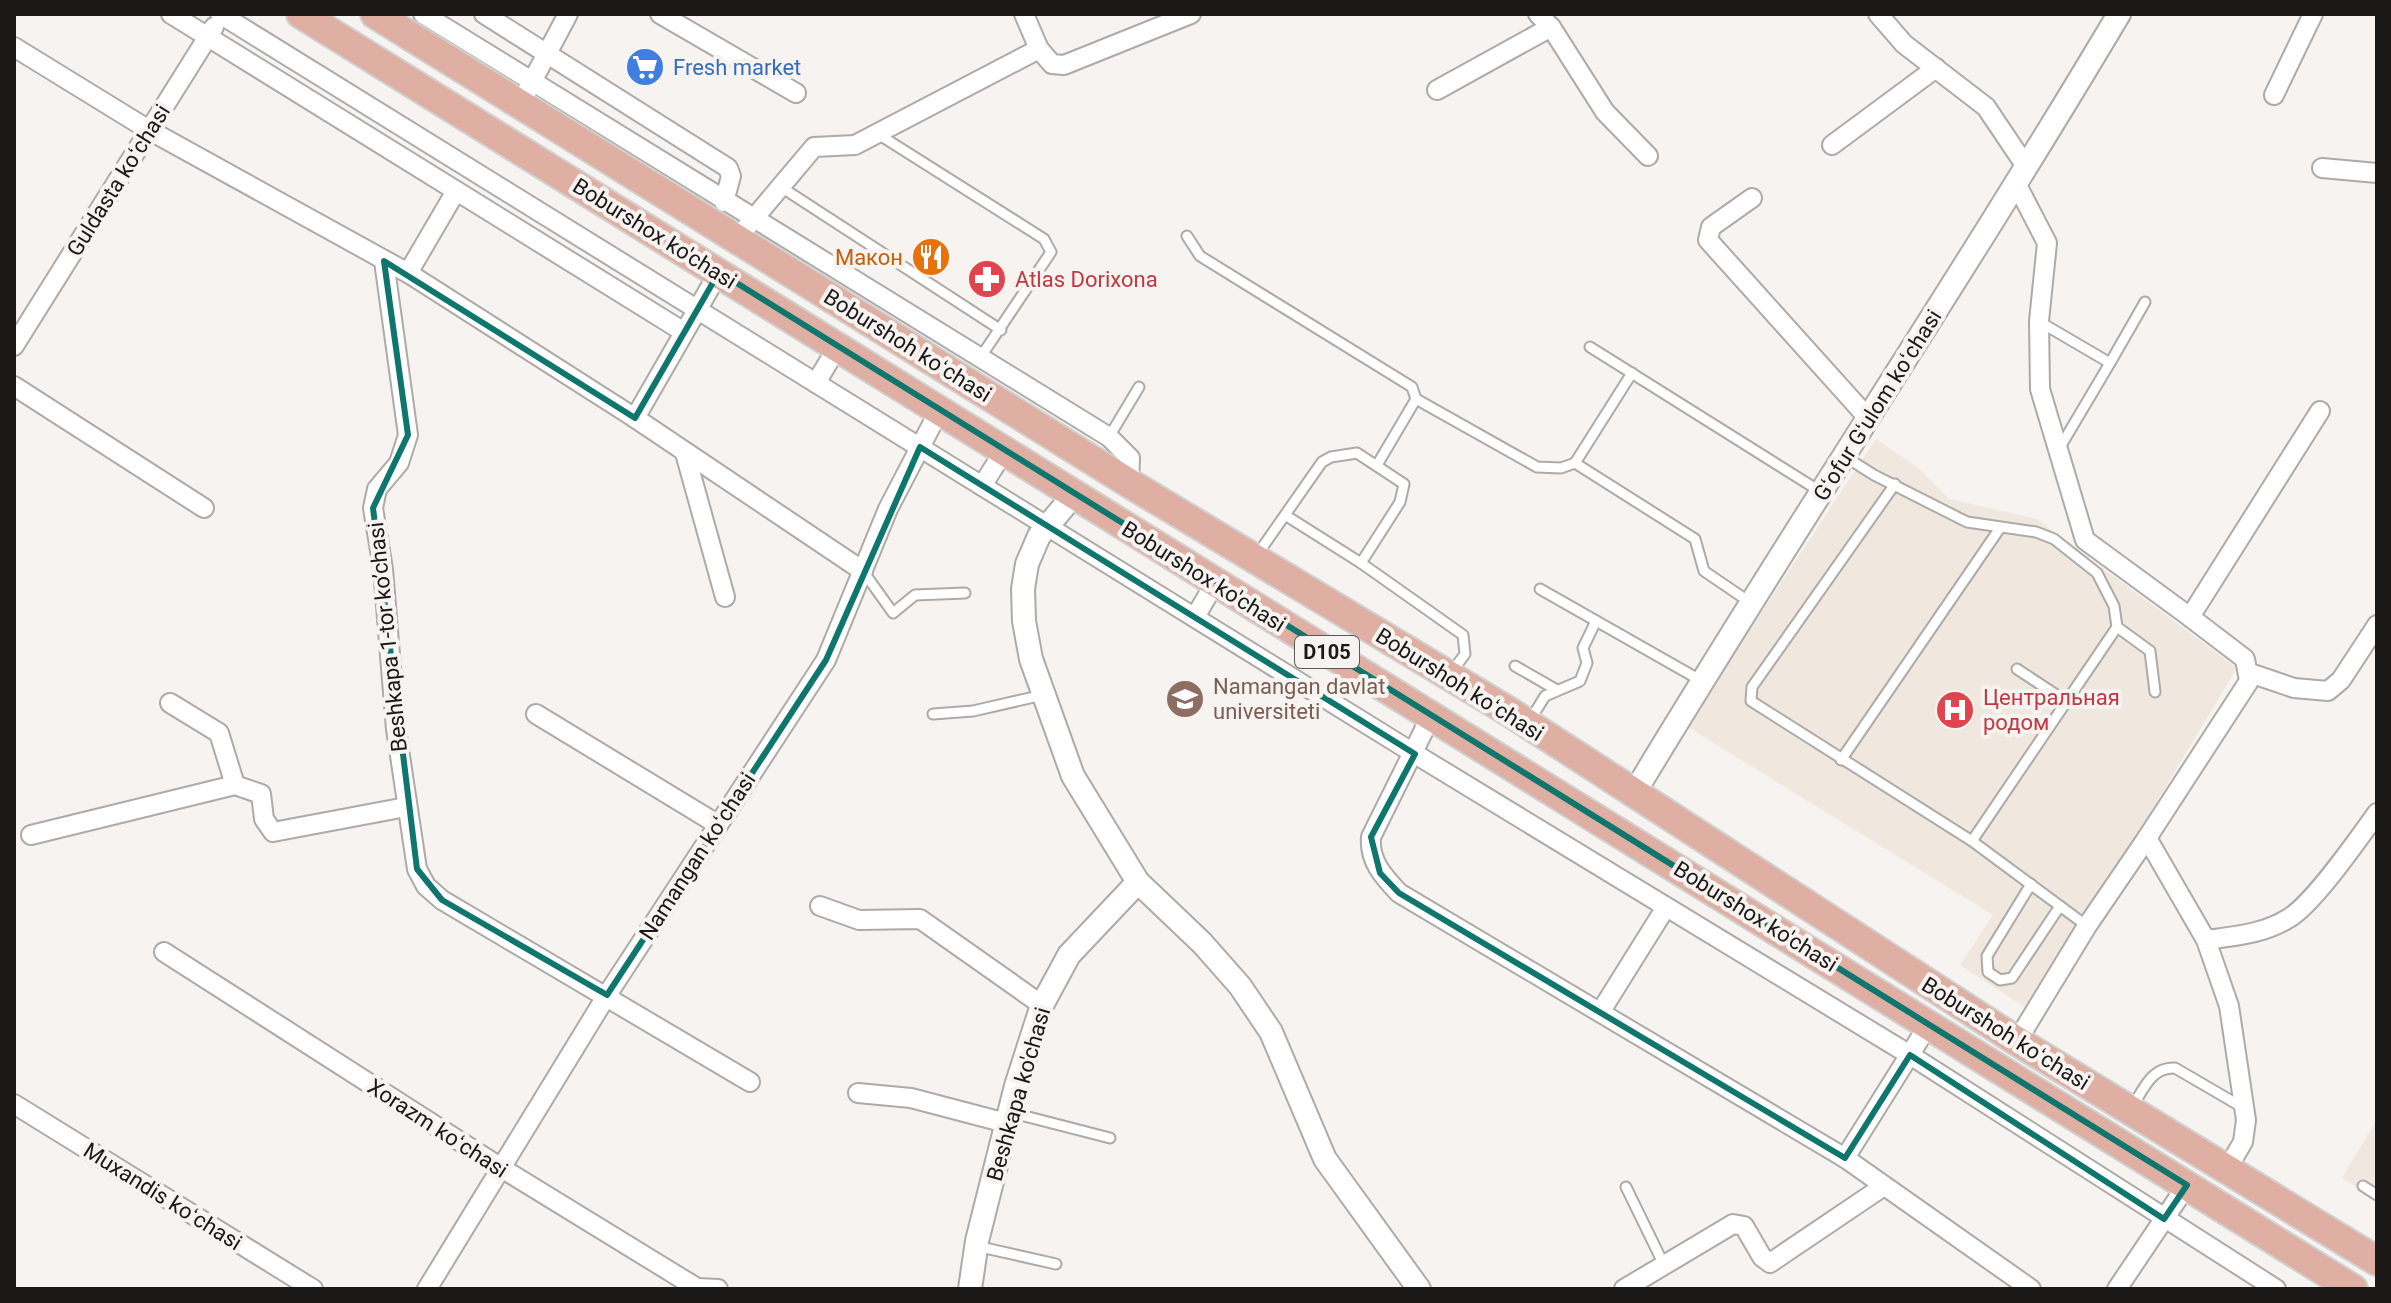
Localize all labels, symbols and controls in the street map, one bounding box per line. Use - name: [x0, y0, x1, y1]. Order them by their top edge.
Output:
- supermarket icon: Fresh market: [624, 46, 666, 88]
- place label: Fresh market: [673, 55, 801, 80]
- street label: Guldasta koʻchasi: [62, 100, 175, 261]
- street label: Boburshox ko'chasi: [568, 173, 741, 294]
- restaurant icon: Макон: [910, 236, 952, 278]
- place label: Макон: [835, 245, 903, 270]
- pharmacy icon: Atlas Dorixona: [966, 258, 1008, 300]
- place label: Atlas Dorixona: [1015, 267, 1158, 292]
- street label: Boburshoh koʻchasi: [819, 284, 996, 407]
- street label: Gʻofur Gʻulom koʻchasi: [1808, 305, 1946, 505]
- street label: Boburshox ko'chasi: [1117, 516, 1290, 637]
- street label: Beshkapa 1-tor koʼchasi: [363, 521, 412, 753]
- street label: Boburshoh koʻchasi: [1371, 623, 1548, 746]
- road number: D105: [1295, 636, 1359, 668]
- place label: Namangan davlat universiteti: [1213, 674, 1385, 724]
- school or university icon: Namangan davlat universiteti: [1164, 678, 1206, 720]
- place label: Центральная родом: [1983, 685, 2120, 735]
- hospital icon: Центральная родом: [1934, 689, 1976, 731]
- street label: Namangan koʻchasi: [634, 768, 761, 944]
- street label: Boburshox ko'chasi: [1669, 856, 1842, 977]
- street label: Boburshoh koʻchasi: [1917, 972, 2094, 1095]
- street label: Beshkapa ko'chasi: [982, 1004, 1055, 1184]
- street label: Xorazm koʻchasi: [363, 1074, 512, 1183]
- street label: Muxandis koʻchasi: [79, 1138, 246, 1255]

